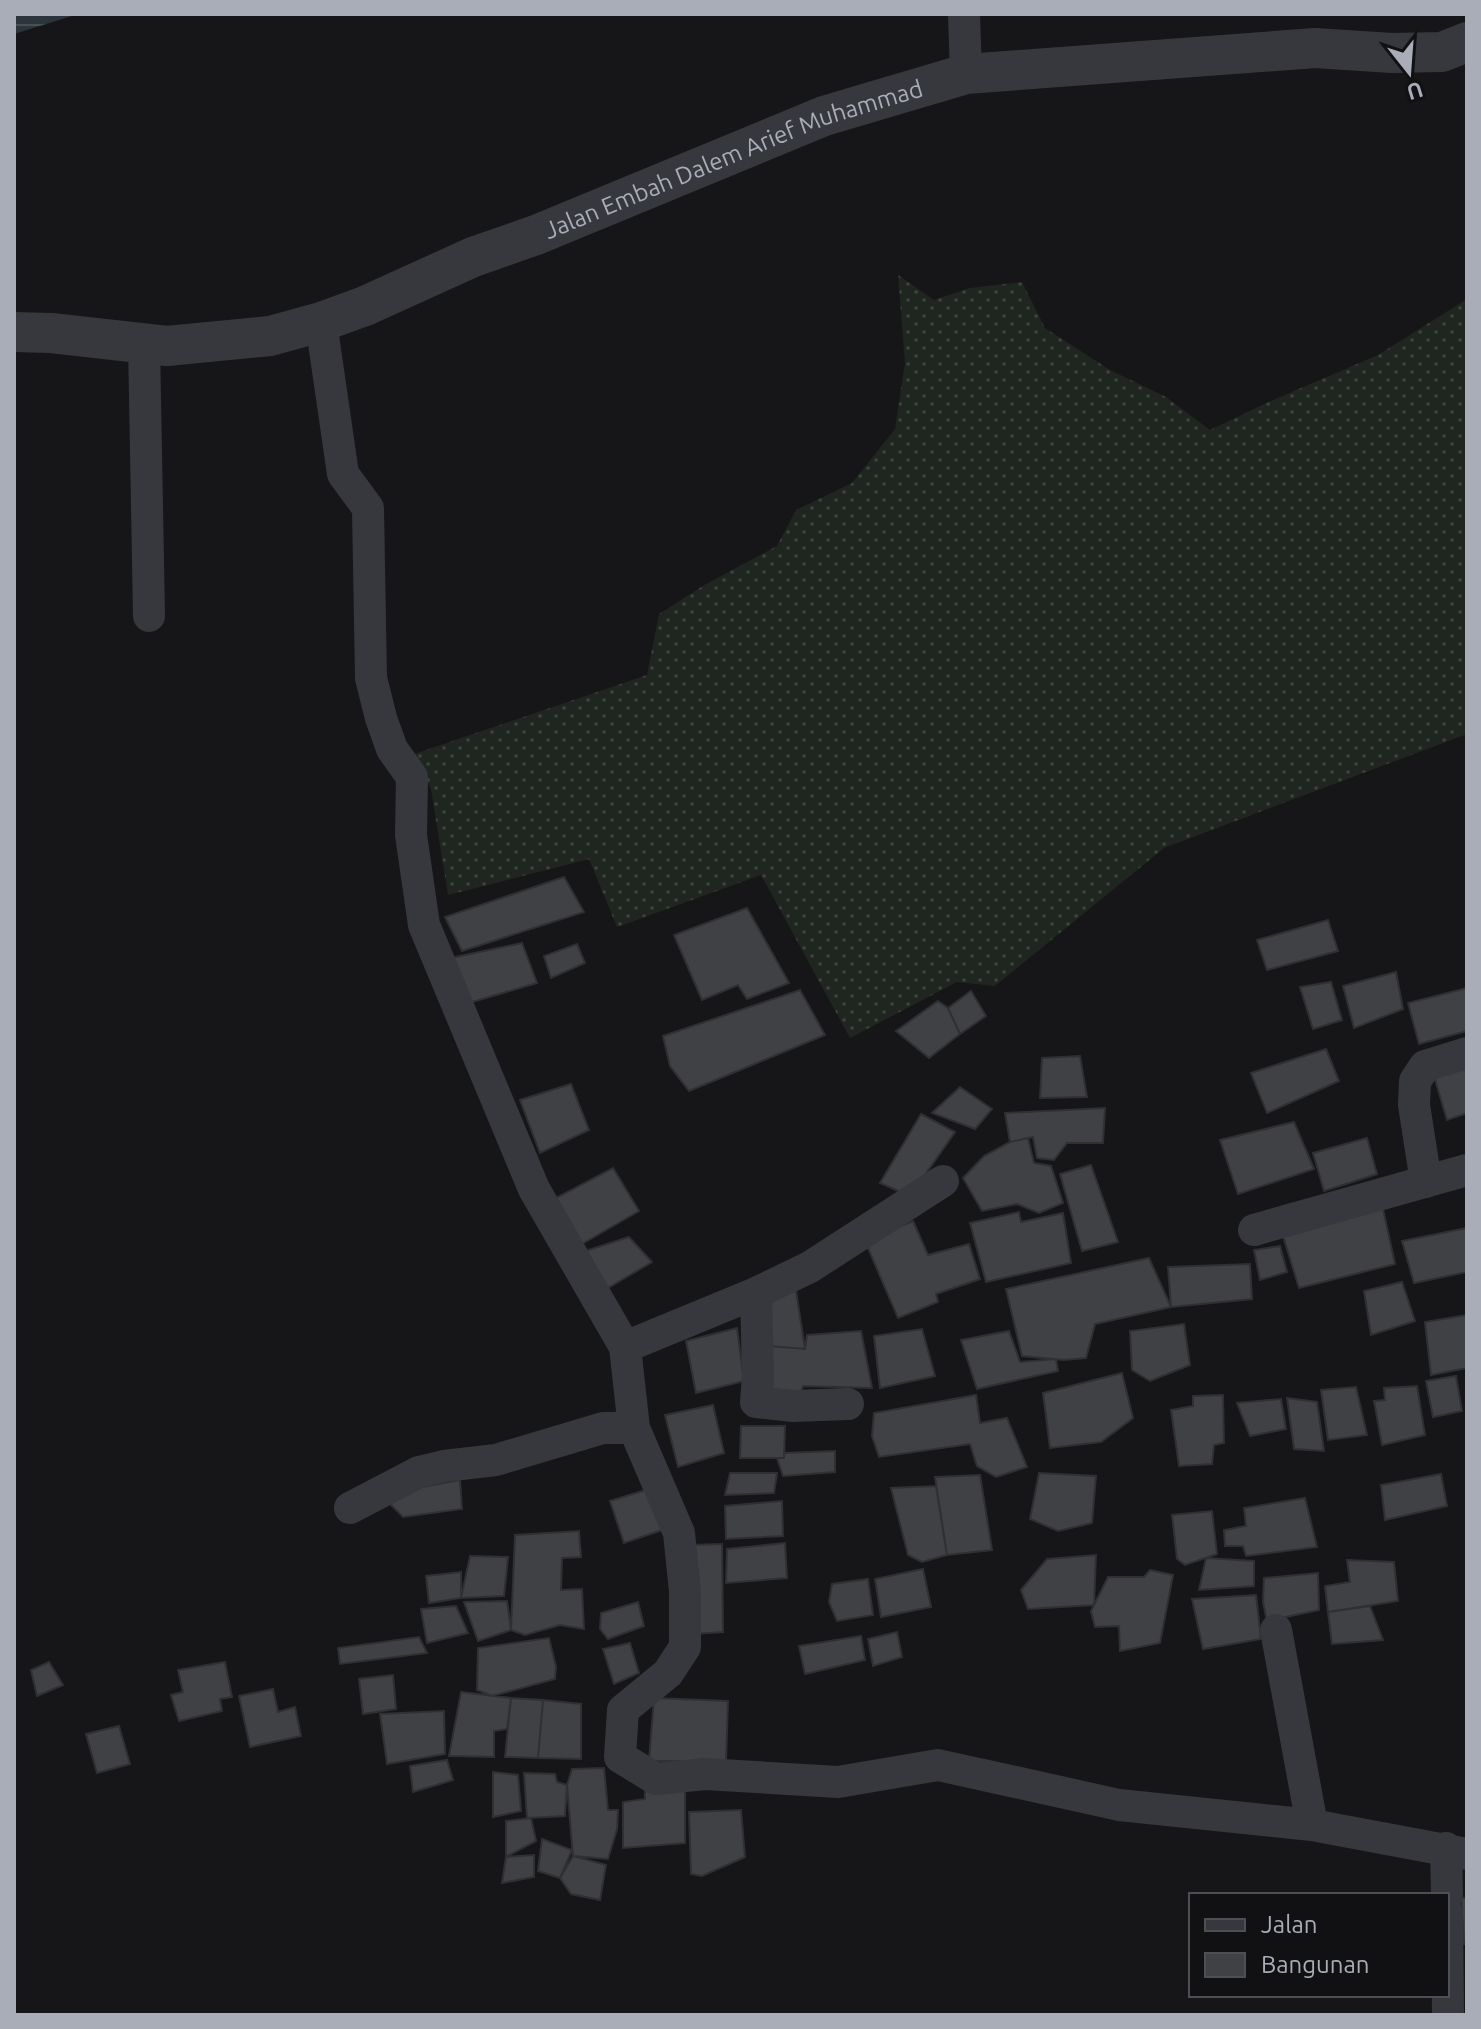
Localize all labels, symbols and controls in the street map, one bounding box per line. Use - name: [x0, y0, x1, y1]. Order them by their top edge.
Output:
- north arrow: [1369, 32, 1449, 112]
- street label: Jalan Embah Dalem Arief Muhammad: [540, 74, 926, 244]
- text: U: [1404, 77, 1426, 106]
- legend: [1189, 1893, 1449, 1997]
- text: Jalan: [1261, 1911, 1318, 1938]
- text: Bangunan: [1261, 1951, 1370, 1978]

